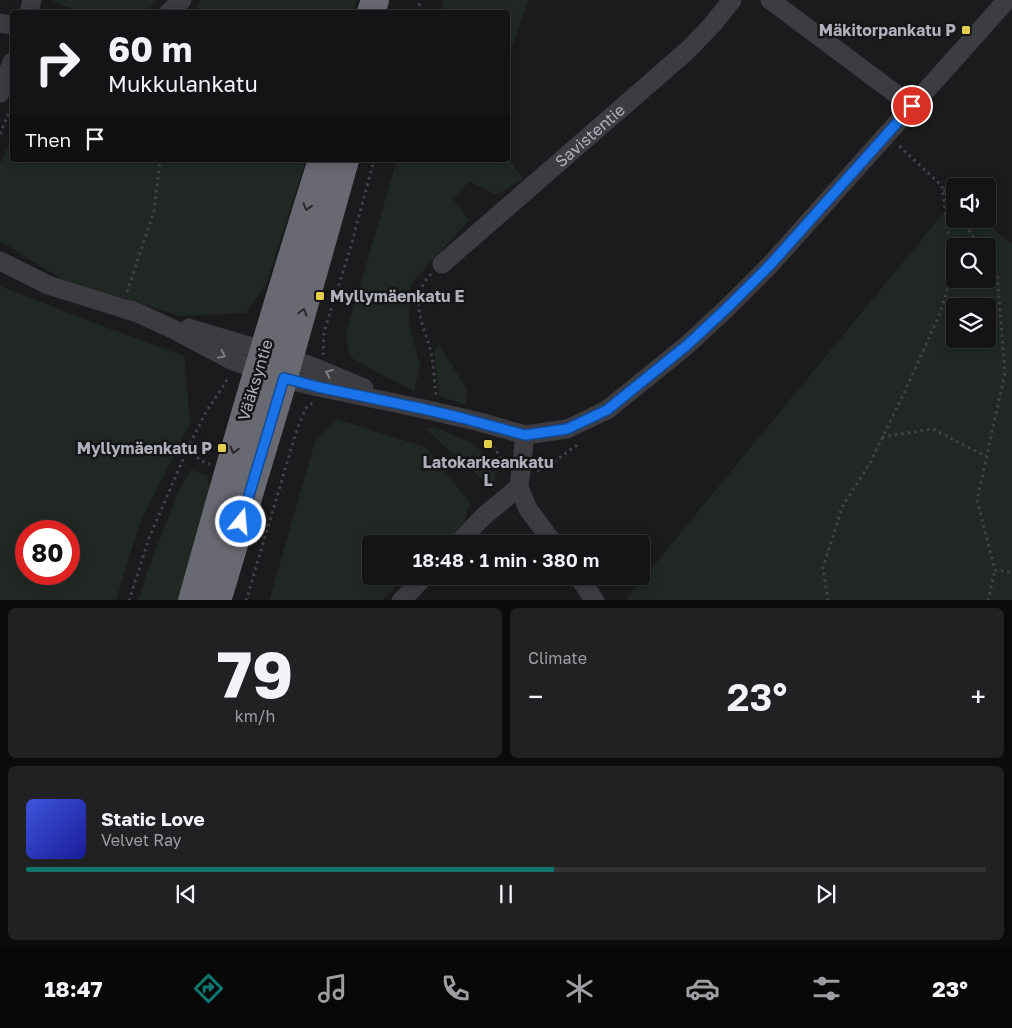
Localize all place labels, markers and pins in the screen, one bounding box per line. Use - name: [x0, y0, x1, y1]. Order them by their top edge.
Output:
- place label: Mäkitorpankatu P: [819, 20, 956, 40]
- marker: Mäkitorpankatu P: [960, 24, 972, 36]
- pin: [891, 85, 933, 127]
- place label: Myllymäenkatu E: [330, 286, 465, 306]
- marker: Myllymäenkatu E: [314, 290, 326, 302]
- place label: Myllymäenkatu P: [77, 438, 212, 458]
- marker: Latokarkeankatu L: [482, 438, 494, 450]
- marker: Myllymäenkatu P: [216, 442, 228, 454]
- place label: Latokarkeankatu L: [423, 452, 553, 490]

